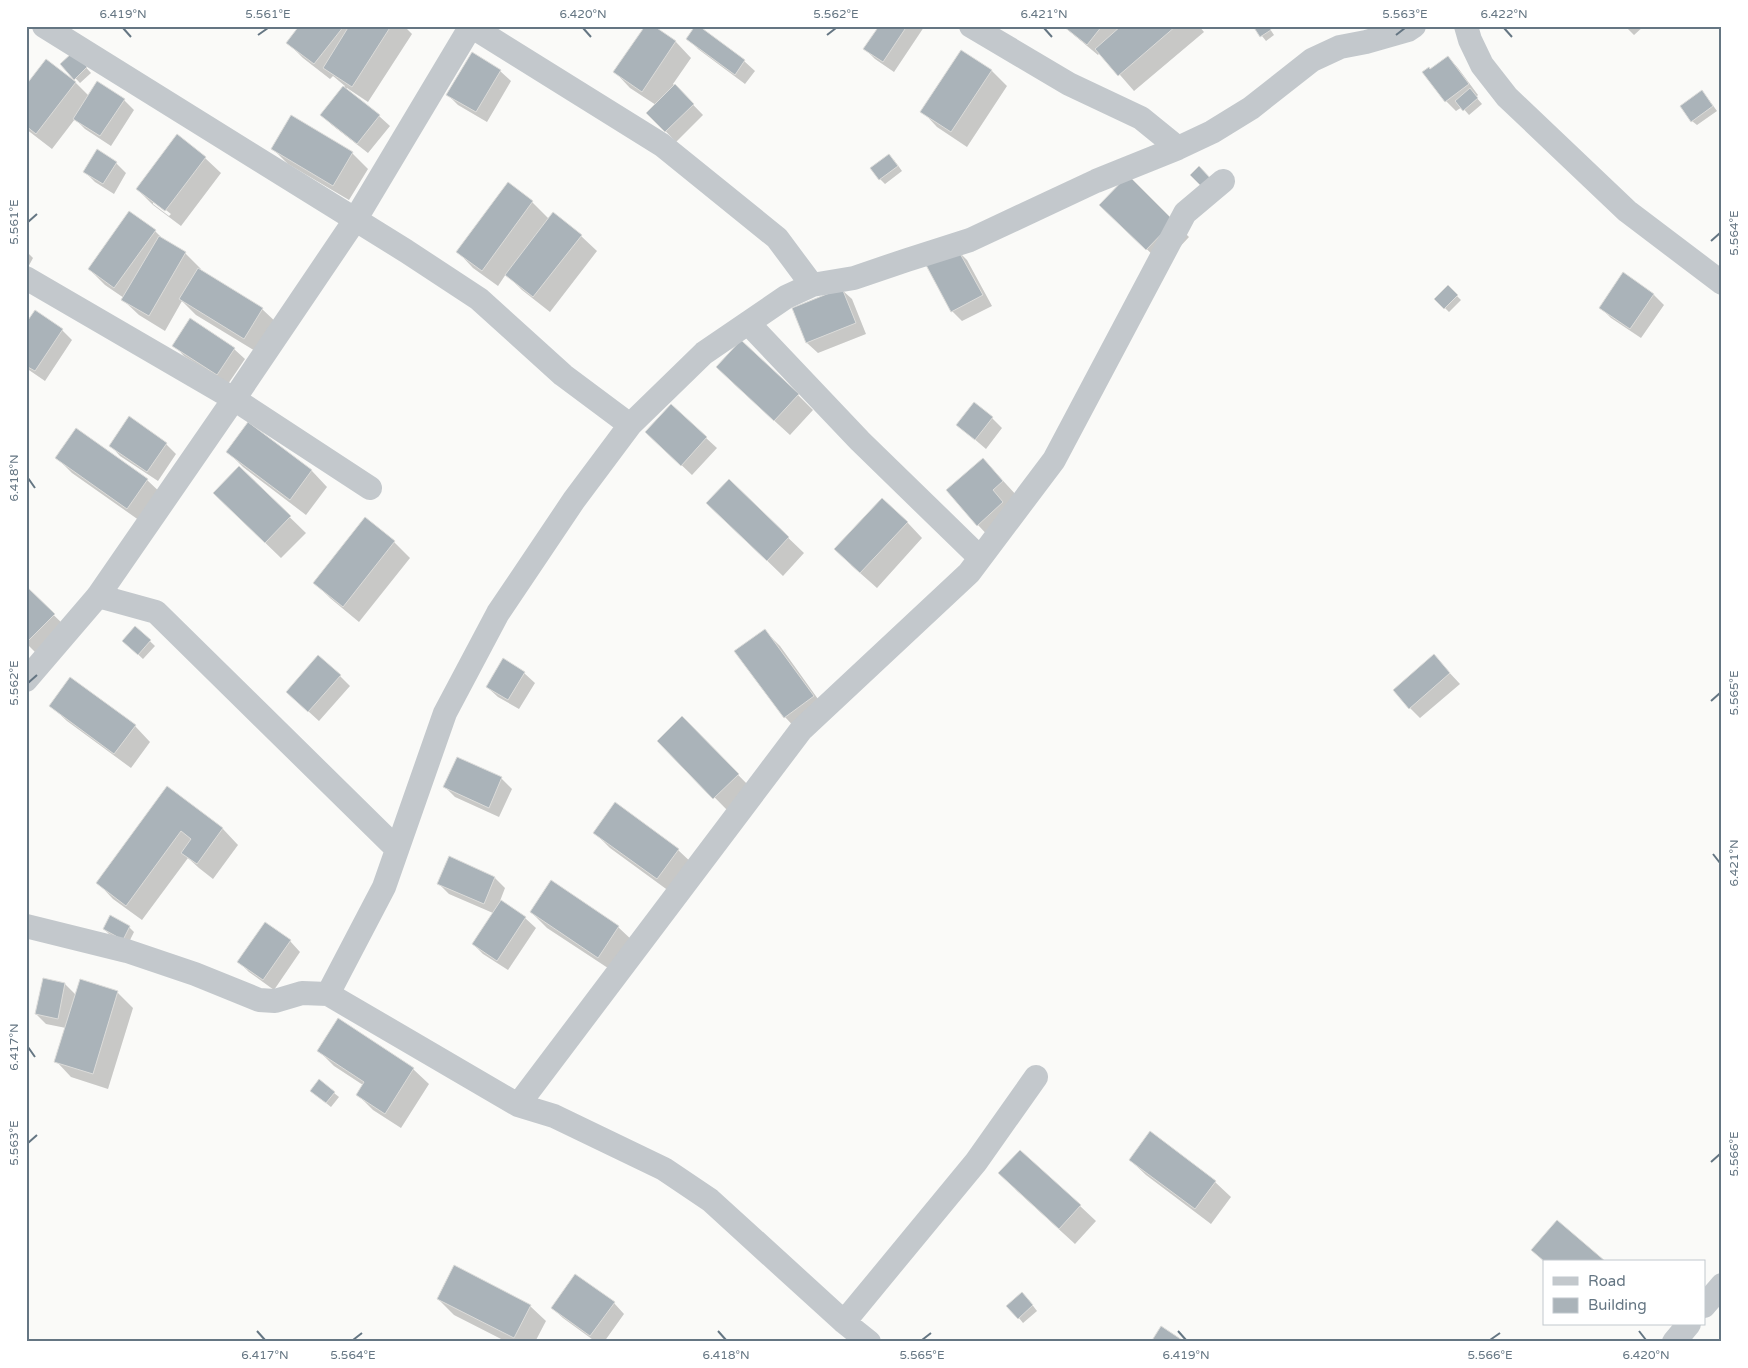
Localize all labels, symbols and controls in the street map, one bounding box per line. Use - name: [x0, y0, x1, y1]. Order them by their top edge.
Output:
- text: 6.419°N: [99, 7, 147, 21]
- text: 5.561°E: [245, 7, 291, 21]
- text: 6.420°N: [559, 7, 607, 21]
- text: 5.562°E: [813, 7, 859, 21]
- text: 6.421°N: [1020, 7, 1068, 21]
- text: 5.563°E: [1382, 7, 1428, 21]
- text: 6.422°N: [1480, 7, 1528, 21]
- text: 5.561°E: [7, 199, 21, 245]
- text: 5.564°E: [1727, 210, 1741, 256]
- text: 6.418°N: [7, 454, 21, 502]
- text: 5.562°E: [7, 660, 21, 706]
- text: 5.565°E: [1727, 670, 1741, 716]
- text: 6.421°N: [1727, 839, 1741, 887]
- text: 6.417°N: [7, 1023, 21, 1071]
- text: 5.563°E: [7, 1120, 21, 1166]
- text: 5.566°E: [1727, 1131, 1741, 1177]
- legend: [1543, 1260, 1706, 1326]
- text: Road: [1588, 1272, 1626, 1290]
- text: Building: [1588, 1296, 1647, 1314]
- text: 6.417°N: [241, 1348, 289, 1362]
- text: 5.564°E: [330, 1348, 376, 1362]
- text: 6.418°N: [702, 1348, 750, 1362]
- text: 5.565°E: [899, 1348, 945, 1362]
- text: 6.419°N: [1162, 1348, 1210, 1362]
- text: 5.566°E: [1467, 1348, 1513, 1362]
- text: 6.420°N: [1622, 1348, 1670, 1362]

